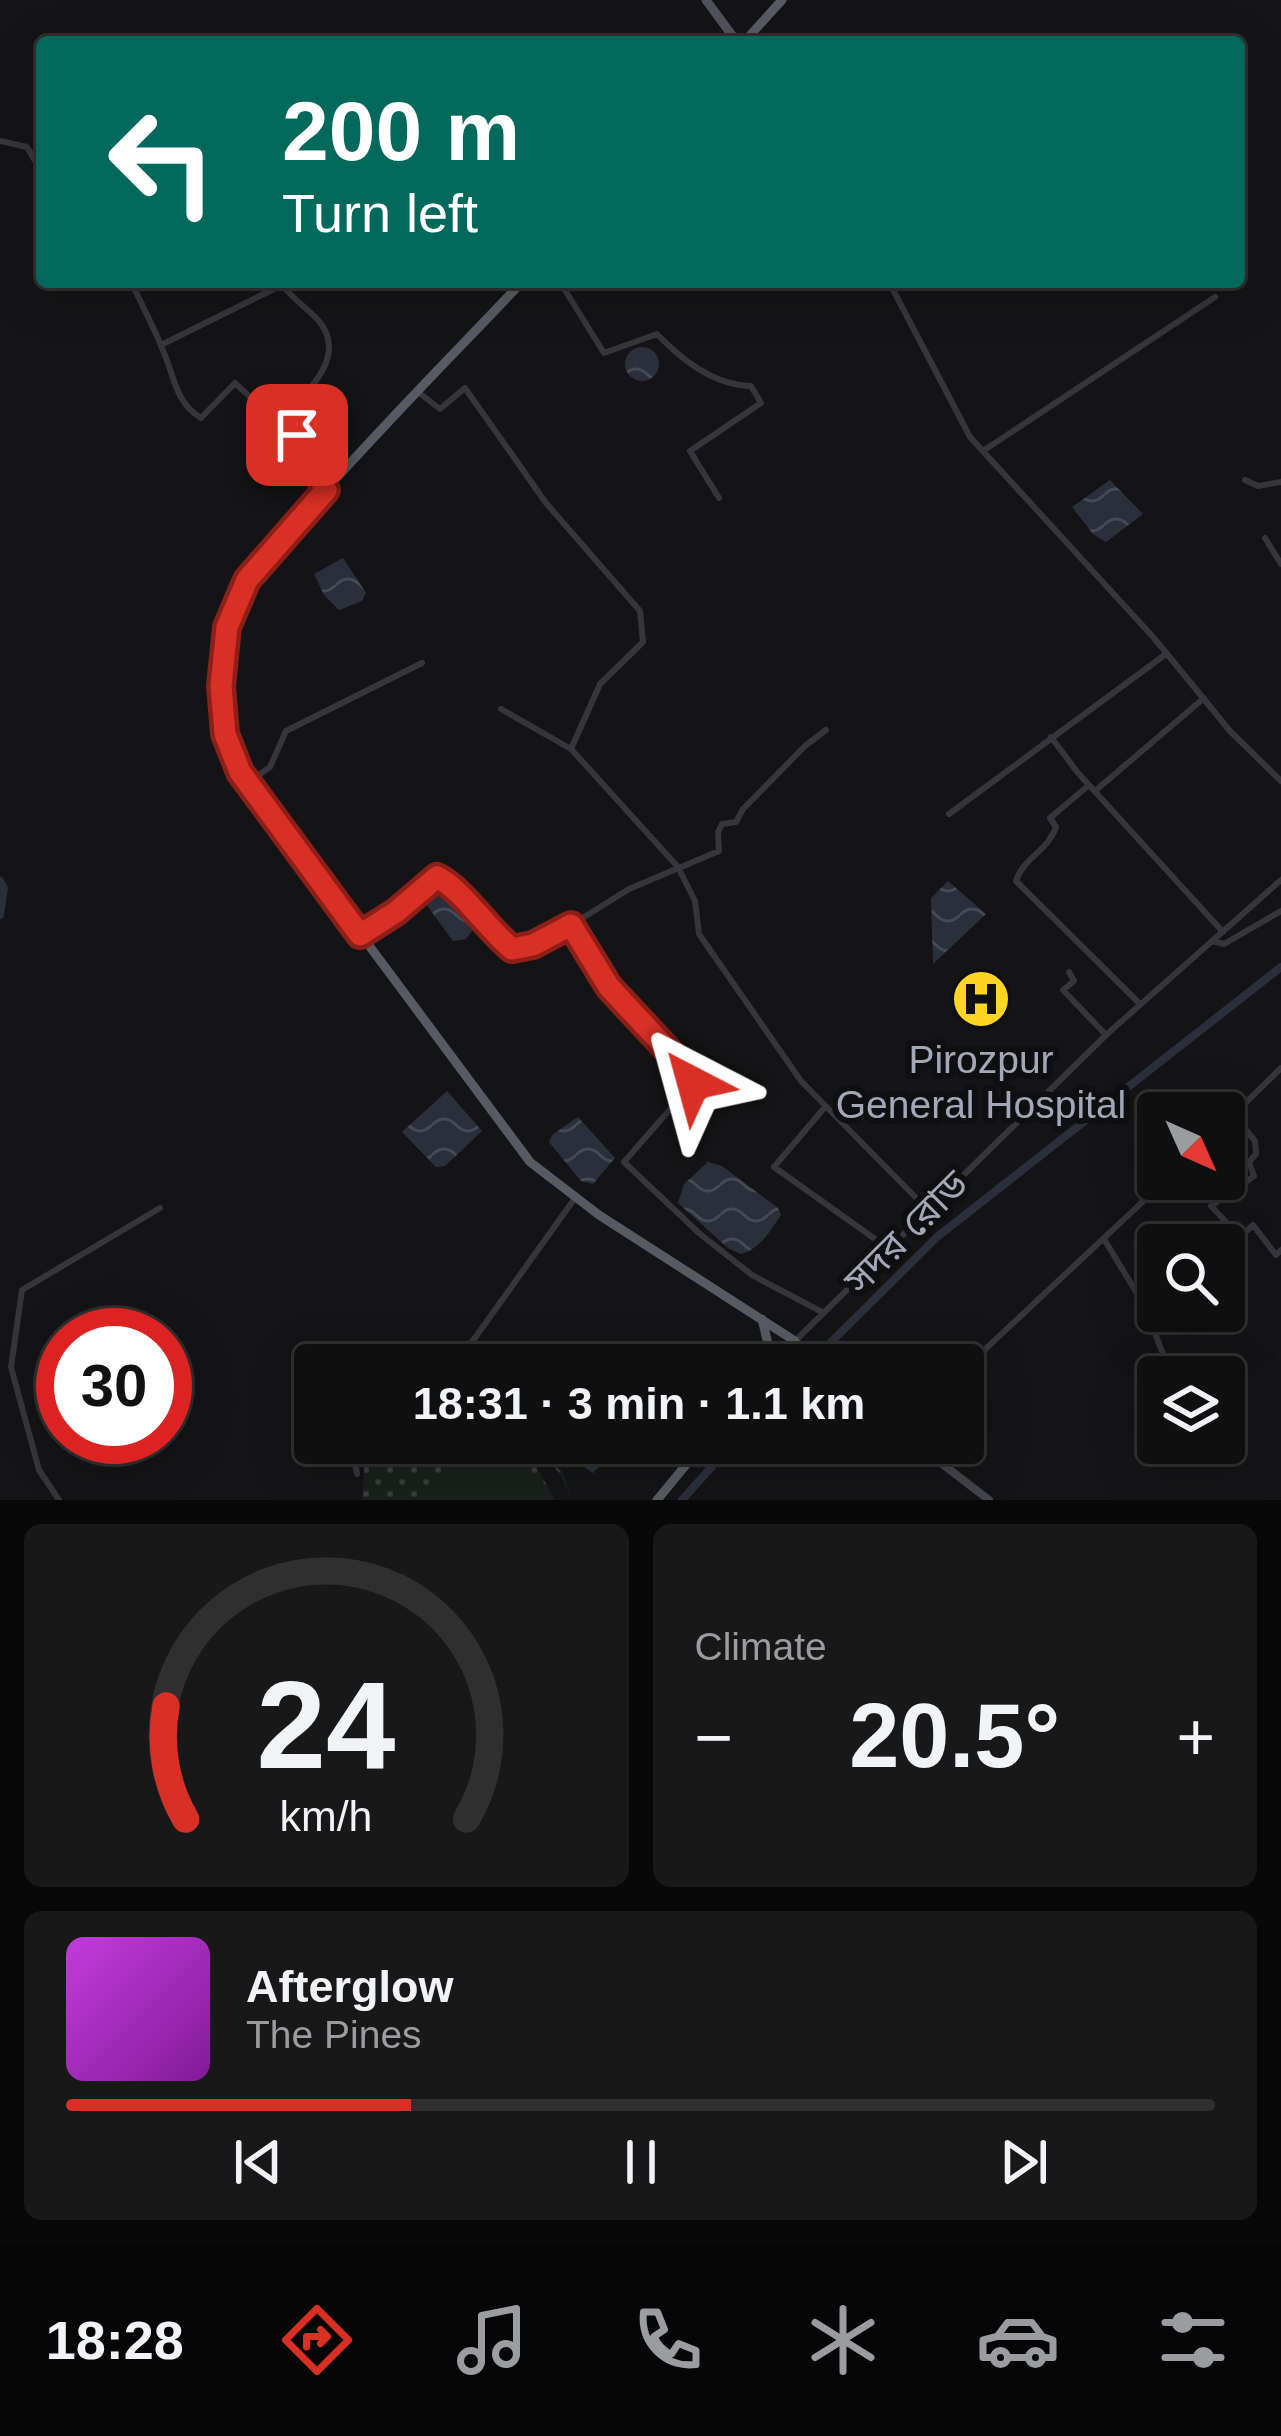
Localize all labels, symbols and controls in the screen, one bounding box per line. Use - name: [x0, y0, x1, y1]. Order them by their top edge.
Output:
- icon: left: [84, 84, 240, 240]
- text: 200 m: [282, 84, 520, 178]
- text: Turn left: [282, 183, 478, 243]
- pin: [246, 384, 348, 486]
- icon: arrive: [264, 402, 330, 468]
- hospital icon: Pirozpur General Hospital: [950, 968, 1012, 1030]
- position arrow: [630, 1020, 756, 1146]
- place label: Pirozpur General Hospital: [836, 1038, 1126, 1126]
- north arrow: [1137, 1092, 1245, 1200]
- map controls: [1137, 1092, 1245, 1464]
- street label: সদর রোড: [835, 1161, 977, 1303]
- button: search: [1137, 1224, 1245, 1332]
- speed limit sign: 30: [36, 1308, 192, 1464]
- button: layers: [1137, 1356, 1245, 1464]
- text: 18:31 · 3 min · 1.1 km: [413, 1378, 865, 1429]
- text: Climate: [695, 1625, 827, 1668]
- text: 24: [257, 1655, 396, 1794]
- text: 20.5°: [849, 1686, 1060, 1786]
- text: −: [695, 1700, 733, 1774]
- text: +: [1176, 1700, 1215, 1774]
- text: km/h: [280, 1791, 373, 1839]
- text: Afterglow: [246, 1961, 454, 2012]
- text: The Pines: [246, 2013, 422, 2056]
- icon: previous: [225, 2129, 291, 2195]
- icon: pause: [608, 2129, 674, 2195]
- icon: next: [991, 2129, 1057, 2195]
- icon: directions: [275, 2298, 359, 2382]
- icon: music: [450, 2298, 534, 2382]
- icon: phone: [626, 2298, 710, 2382]
- icon: climate: [801, 2298, 885, 2382]
- icon: car: [976, 2298, 1060, 2382]
- icon: filters: [1151, 2298, 1235, 2382]
- text: 18:28: [46, 2310, 184, 2370]

